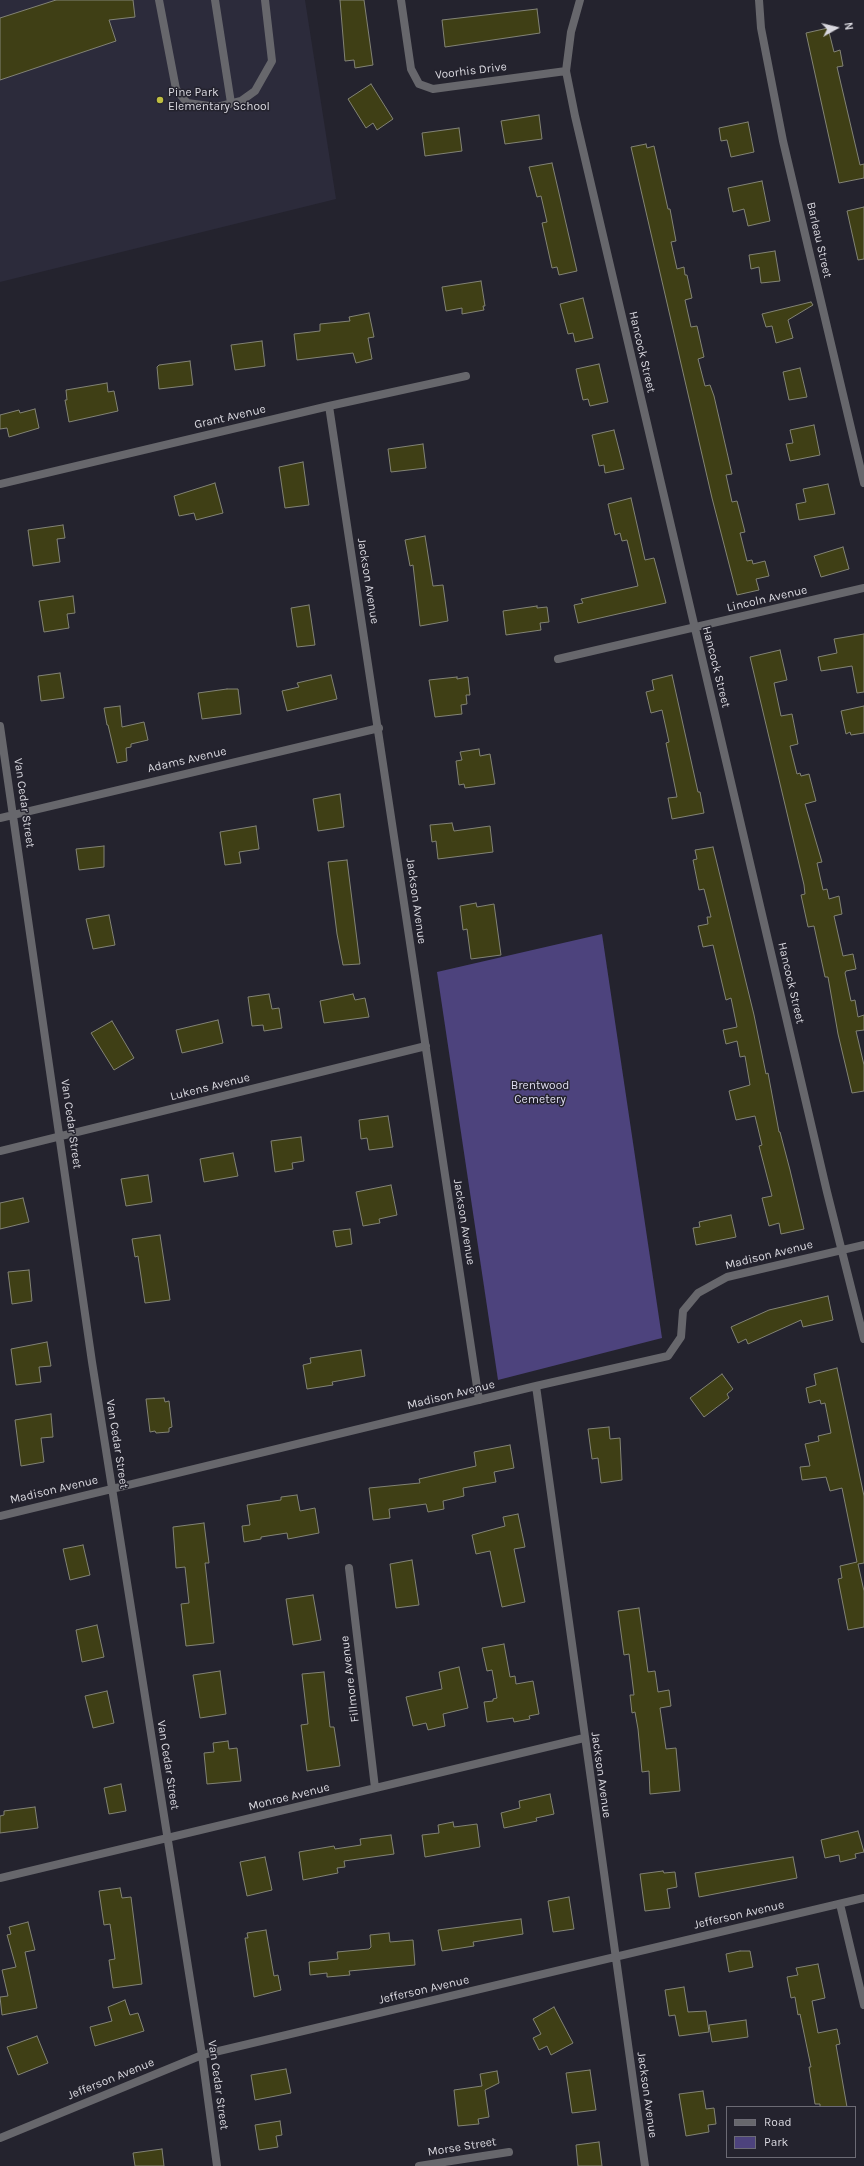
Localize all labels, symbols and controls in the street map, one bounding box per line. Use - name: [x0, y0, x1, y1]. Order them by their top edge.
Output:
- north arrow: [816, 8, 856, 48]
- text: N: [841, 21, 855, 31]
- street label: Voorhis Drive: [434, 59, 508, 83]
- place label: Pine Park Elementary School: [168, 86, 270, 114]
- marker: Pine Park Elementary School: [155, 95, 165, 105]
- street label: Barleau Street: [803, 201, 835, 279]
- street label: Hancock Street: [626, 310, 658, 394]
- street label: Grant Avenue: [193, 402, 267, 432]
- street label: Jackson Avenue: [354, 537, 382, 625]
- street label: Lincoln Avenue: [725, 583, 809, 615]
- street label: Hancock Street: [699, 625, 733, 709]
- street label: Adams Avenue: [146, 744, 228, 776]
- street label: Van Cedar Street: [11, 757, 37, 849]
- street label: Jackson Avenue: [403, 857, 429, 945]
- street label: Hancock Street: [775, 941, 807, 1025]
- street label: Lukens Avenue: [169, 1070, 251, 1104]
- street label: Van Cedar Street: [58, 1078, 84, 1170]
- park label: Brentwood Cemetery: [511, 1079, 569, 1107]
- street label: Jackson Avenue: [450, 1178, 478, 1266]
- street label: Madison Avenue: [724, 1237, 814, 1273]
- street label: Madison Avenue: [406, 1377, 496, 1413]
- street label: Van Cedar Street: [103, 1398, 131, 1490]
- street label: Madison Avenue: [9, 1473, 99, 1507]
- street label: Fillmore Avenue: [338, 1635, 362, 1723]
- street label: Van Cedar Street: [154, 1719, 182, 1811]
- street label: Jackson Avenue: [588, 1731, 614, 1819]
- street label: Monroe Avenue: [247, 1780, 331, 1814]
- street label: Jefferson Avenue: [692, 1898, 786, 1932]
- street label: Jefferson Avenue: [377, 1973, 471, 2007]
- street label: Van Cedar Street: [205, 2039, 231, 2131]
- street label: Jackson Avenue: [634, 2051, 660, 2139]
- street label: Jefferson Avenue: [66, 2055, 156, 2103]
- legend: [726, 2106, 856, 2158]
- text: Road: [764, 2115, 792, 2129]
- street label: Morse Street: [427, 2134, 497, 2160]
- text: Park: [764, 2135, 788, 2149]

